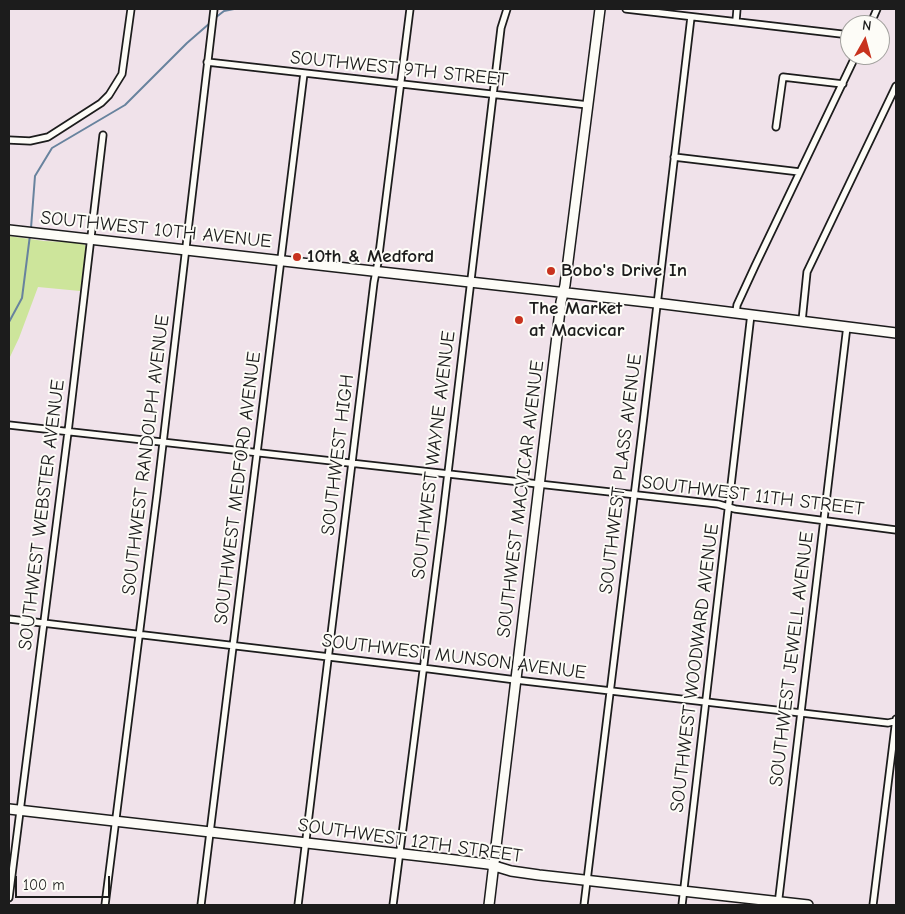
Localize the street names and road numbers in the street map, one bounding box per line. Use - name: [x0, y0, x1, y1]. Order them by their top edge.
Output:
- street label: SOUTHWEST 9TH STREET: [289, 46, 509, 92]
- street label: SOUTHWEST 10TH AVENUE: [39, 207, 273, 253]
- street label: SOUTHWEST RANDOLPH AVENUE: [117, 313, 175, 597]
- street label: SOUTHWEST WAYNE AVENUE: [407, 329, 461, 581]
- street label: SOUTHWEST MEDFORD AVENUE: [210, 350, 266, 626]
- street label: SOUTHWEST PLASS AVENUE: [595, 353, 647, 595]
- street label: SOUTHWEST MACVICAR AVENUE: [493, 359, 549, 639]
- street label: SOUTHWEST HIGH: [317, 373, 359, 537]
- street label: SOUTHWEST WEBSTER AVENUE: [14, 378, 70, 652]
- street label: SOUTHWEST 11TH STREET: [641, 471, 865, 521]
- street label: SOUTHWEST WOODWARD AVENUE: [666, 522, 724, 814]
- street label: SOUTHWEST JEWELL AVENUE: [765, 530, 819, 788]
- street label: SOUTHWEST MUNSON AVENUE: [321, 629, 587, 685]
- street label: SOUTHWEST 12TH STREET: [296, 814, 524, 868]

